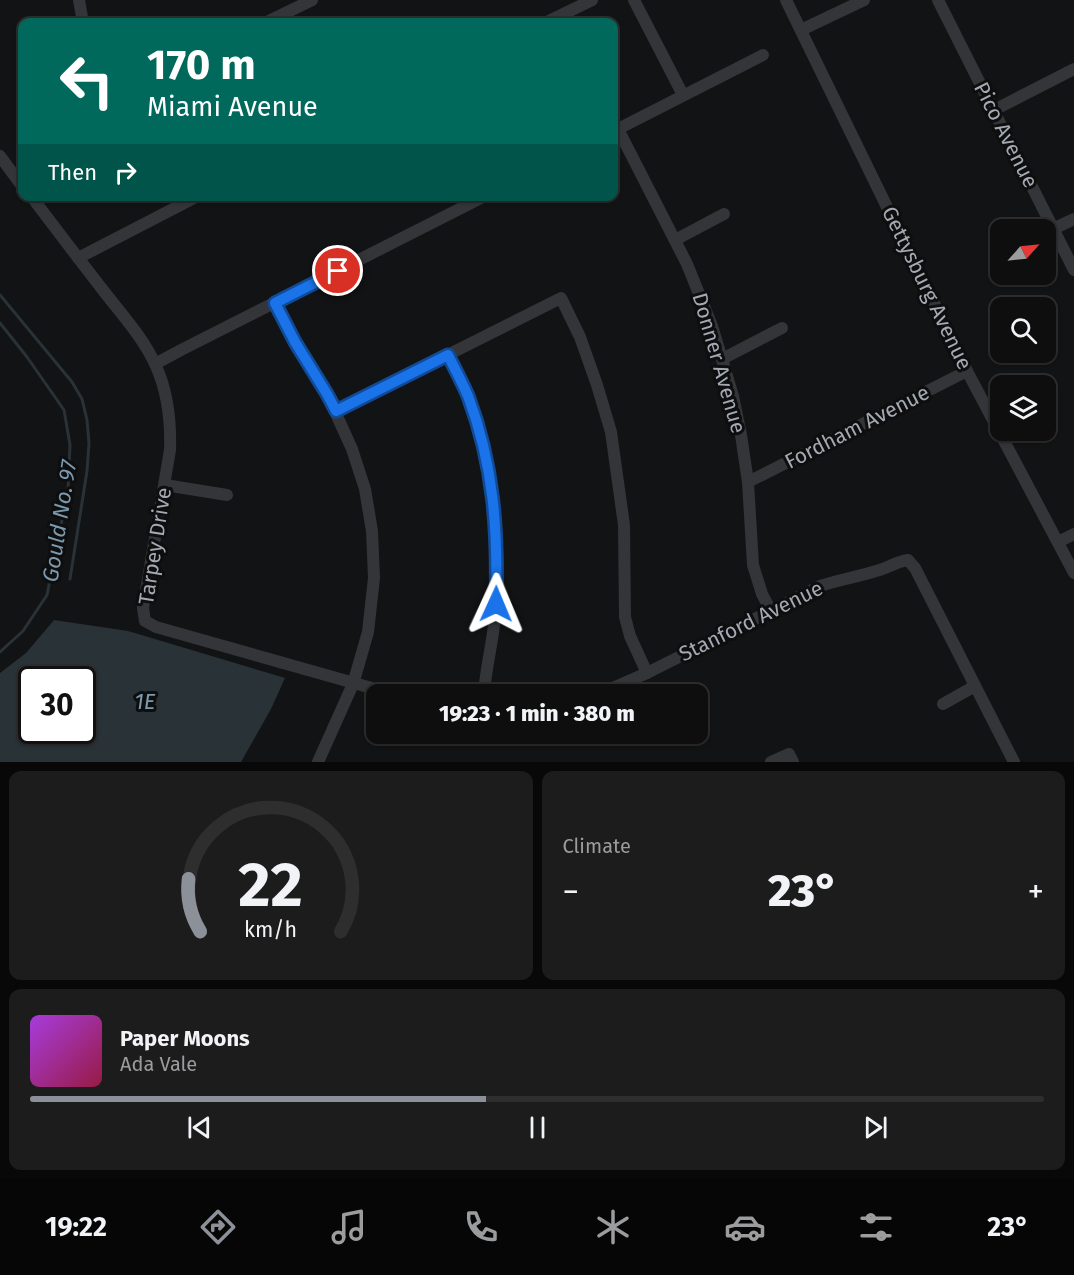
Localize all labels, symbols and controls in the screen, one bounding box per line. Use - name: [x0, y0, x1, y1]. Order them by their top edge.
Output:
- text: 170 m: [147, 40, 256, 90]
- icon: left: [48, 42, 126, 120]
- street label: Pico Avenue: [968, 78, 1044, 192]
- text: Miami Avenue: [147, 91, 318, 123]
- icon: right: [109, 156, 142, 189]
- text: Then: [48, 159, 97, 186]
- street label: Gettysburg Avenue: [876, 202, 978, 374]
- north arrow: [990, 219, 1056, 285]
- map controls: [990, 219, 1056, 441]
- pin: [312, 245, 363, 296]
- icon: arrive: [321, 254, 354, 287]
- street label: Donner Avenue: [686, 290, 752, 436]
- button: search: [990, 297, 1056, 363]
- button: layers: [990, 375, 1056, 441]
- street label: Fordham Avenue: [780, 379, 934, 475]
- water label: Gould No. 97: [37, 457, 83, 584]
- street label: Tarpey Drive: [133, 486, 177, 606]
- position arrow: [464, 572, 528, 636]
- street label: Stanford Avenue: [675, 575, 827, 667]
- speed limit sign: 30: [18, 666, 96, 744]
- water label: 1E: [134, 688, 156, 715]
- text: 19:23 · 1 min · 380 m: [439, 700, 635, 727]
- text: Climate: [563, 834, 631, 858]
- text: 22: [238, 848, 303, 923]
- text: 23°: [768, 864, 838, 918]
- text: −: [563, 872, 579, 912]
- text: +: [1028, 872, 1044, 912]
- text: km/h: [244, 918, 297, 944]
- text: Paper Moons: [120, 1025, 250, 1052]
- text: Ada Vale: [120, 1052, 197, 1076]
- icon: previous: [183, 1111, 216, 1144]
- icon: pause: [521, 1111, 554, 1144]
- icon: next: [859, 1111, 892, 1144]
- icon: directions: [197, 1206, 239, 1248]
- icon: music: [328, 1206, 370, 1248]
- icon: phone: [460, 1206, 502, 1248]
- icon: climate: [592, 1206, 634, 1248]
- icon: car: [724, 1206, 766, 1248]
- icon: filters: [855, 1206, 897, 1248]
- text: 19:22: [45, 1211, 107, 1243]
- text: 23°: [987, 1211, 1029, 1243]

